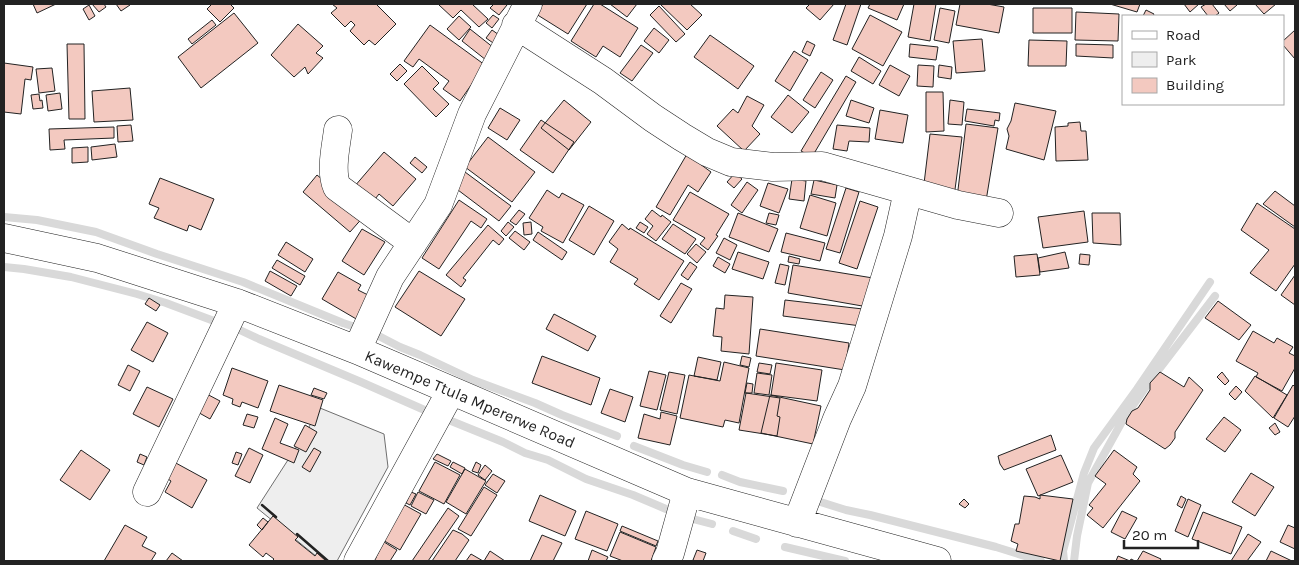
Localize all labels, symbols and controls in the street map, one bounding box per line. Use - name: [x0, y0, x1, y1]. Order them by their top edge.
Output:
- legend: [1122, 15, 1284, 105]
- text: Road: [1166, 26, 1201, 44]
- text: Park: [1166, 51, 1196, 69]
- text: Building: [1166, 76, 1224, 94]
- street label: Kawempe Ttula Mpererwe Road: [362, 346, 578, 452]
- scale bar: [1124, 518, 1198, 550]
- text: 20 m: [1132, 526, 1167, 544]

